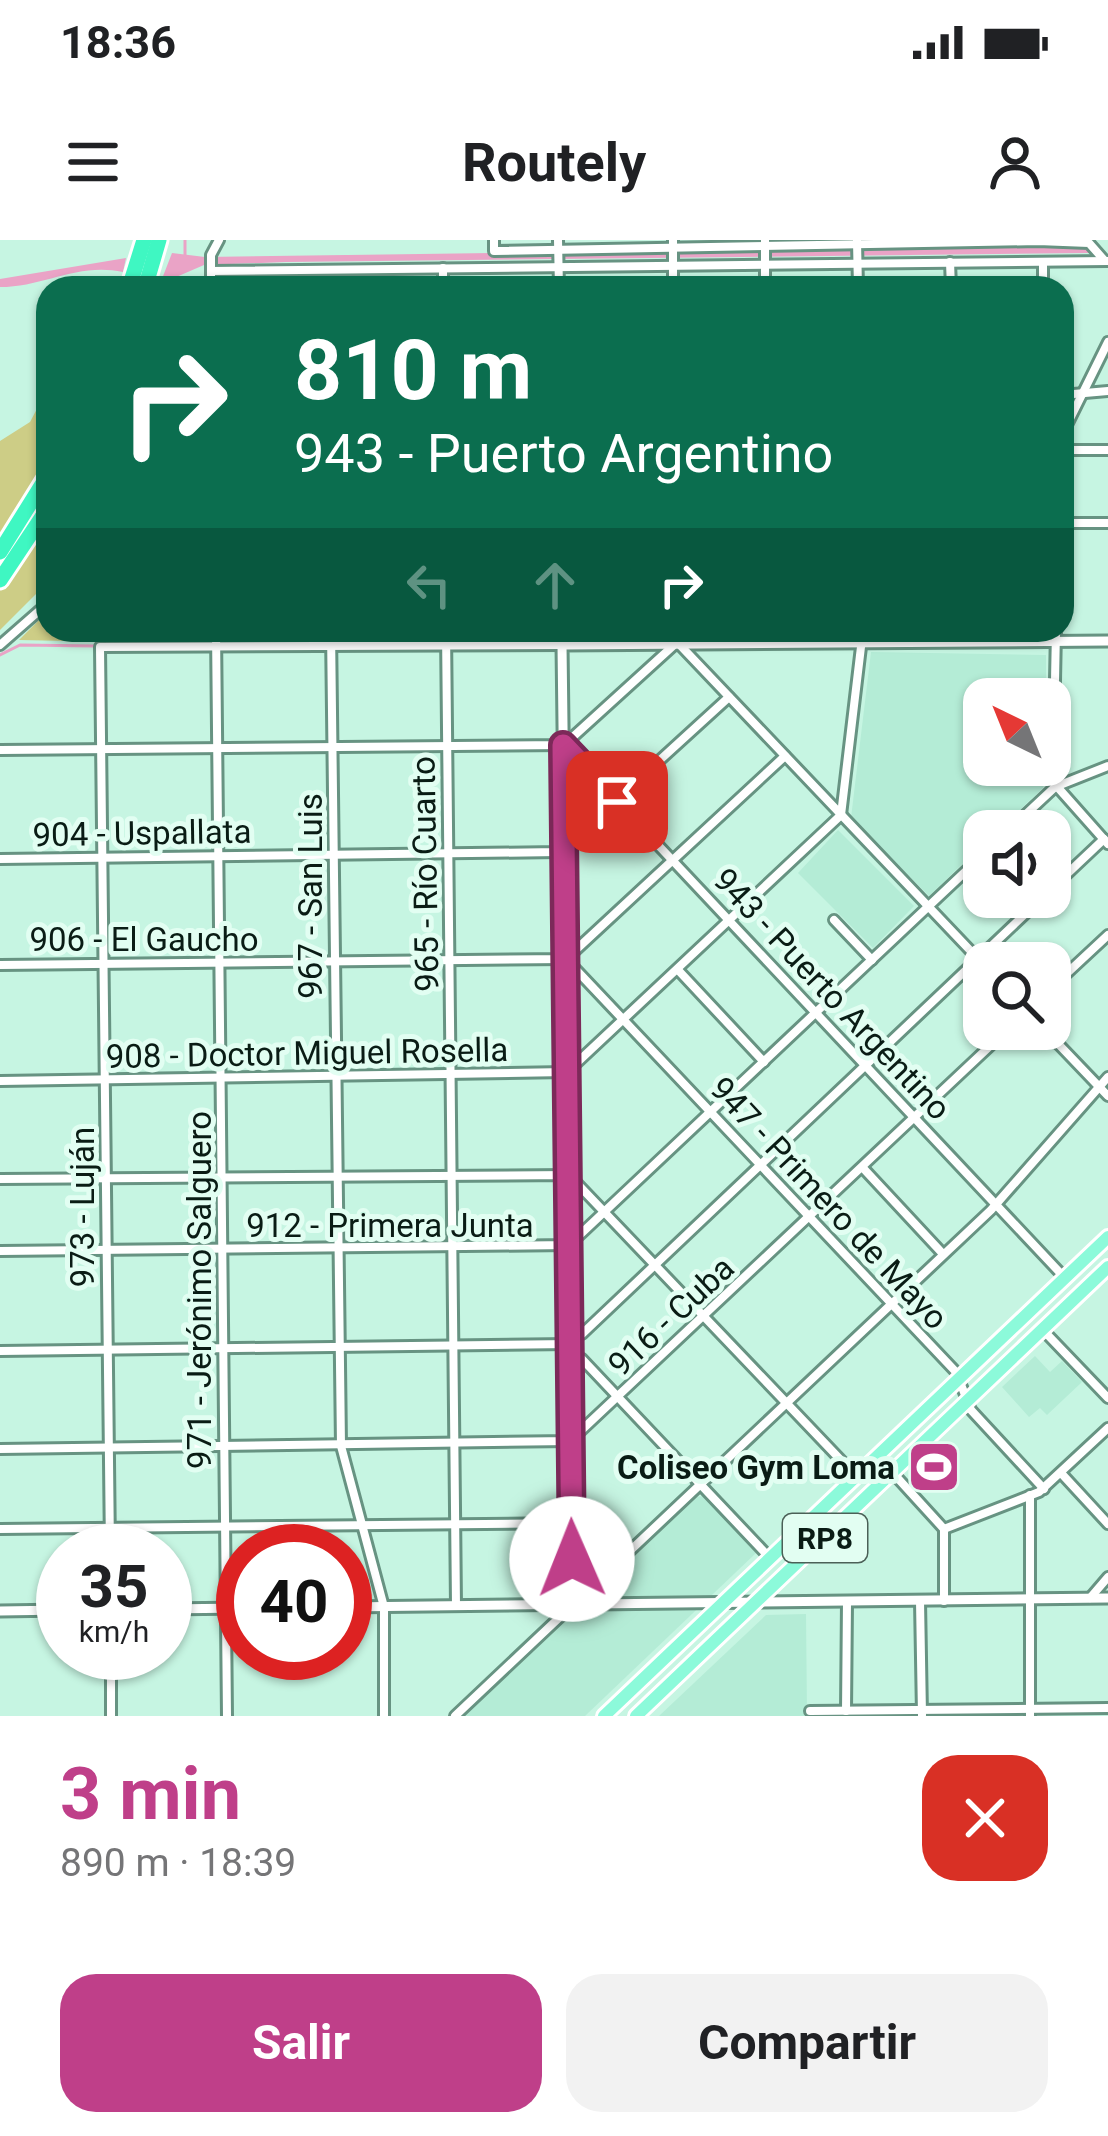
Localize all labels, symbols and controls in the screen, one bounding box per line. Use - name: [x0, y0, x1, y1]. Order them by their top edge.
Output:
- text: 18:36: [60, 16, 176, 69]
- icon: menu: [60, 129, 126, 195]
- icon: person: [982, 129, 1048, 195]
- text: Routely: [462, 131, 646, 194]
- text: 810 m: [294, 321, 532, 420]
- icon: right: [96, 324, 252, 480]
- text: 943 - Puerto Argentino: [294, 422, 833, 485]
- icon: left: [396, 552, 462, 618]
- icon: ahead: [522, 552, 588, 618]
- icon: right: [648, 552, 714, 618]
- north arrow: [963, 678, 1071, 786]
- map controls: [963, 678, 1071, 1050]
- pin: [566, 751, 668, 853]
- street label: 965 - Río Cuarto: [403, 756, 447, 992]
- icon: arrive: [584, 769, 650, 835]
- street label: 967 - San Luis: [291, 793, 330, 999]
- button: sound: [963, 810, 1071, 918]
- street label: 904 - Uspallata: [32, 812, 252, 854]
- street label: 943 - Puerto Argentino: [705, 860, 959, 1128]
- street label: 906 - El Gaucho: [30, 920, 259, 959]
- button: search: [963, 942, 1071, 1050]
- street label: 908 - Doctor Miguel Rosella: [105, 1030, 509, 1076]
- street label: 947 - Primero de Mayo: [702, 1069, 956, 1337]
- street label: 971 - Jerónimo Salguero: [180, 1111, 219, 1469]
- street label: 973 - Luján: [63, 1127, 102, 1287]
- street label: 912 - Primera Junta: [246, 1206, 534, 1245]
- street label: 916 - Cuba: [600, 1248, 742, 1384]
- sports icon: Coliseo Gym Loma: [906, 1439, 962, 1495]
- place label: Coliseo Gym Loma: [617, 1448, 895, 1487]
- position arrow: [509, 1496, 635, 1622]
- road number: RP8: [783, 1514, 867, 1562]
- speed limit sign: 40: [216, 1524, 372, 1680]
- text: 35: [80, 1551, 148, 1622]
- text: km/h: [79, 1614, 149, 1649]
- text: 3 min: [60, 1752, 241, 1837]
- button: close: [922, 1755, 1048, 1881]
- text: 890 m · 18:39: [60, 1840, 296, 1886]
- button: Salir: [60, 1974, 542, 2112]
- button: Compartir: [566, 1974, 1048, 2112]

